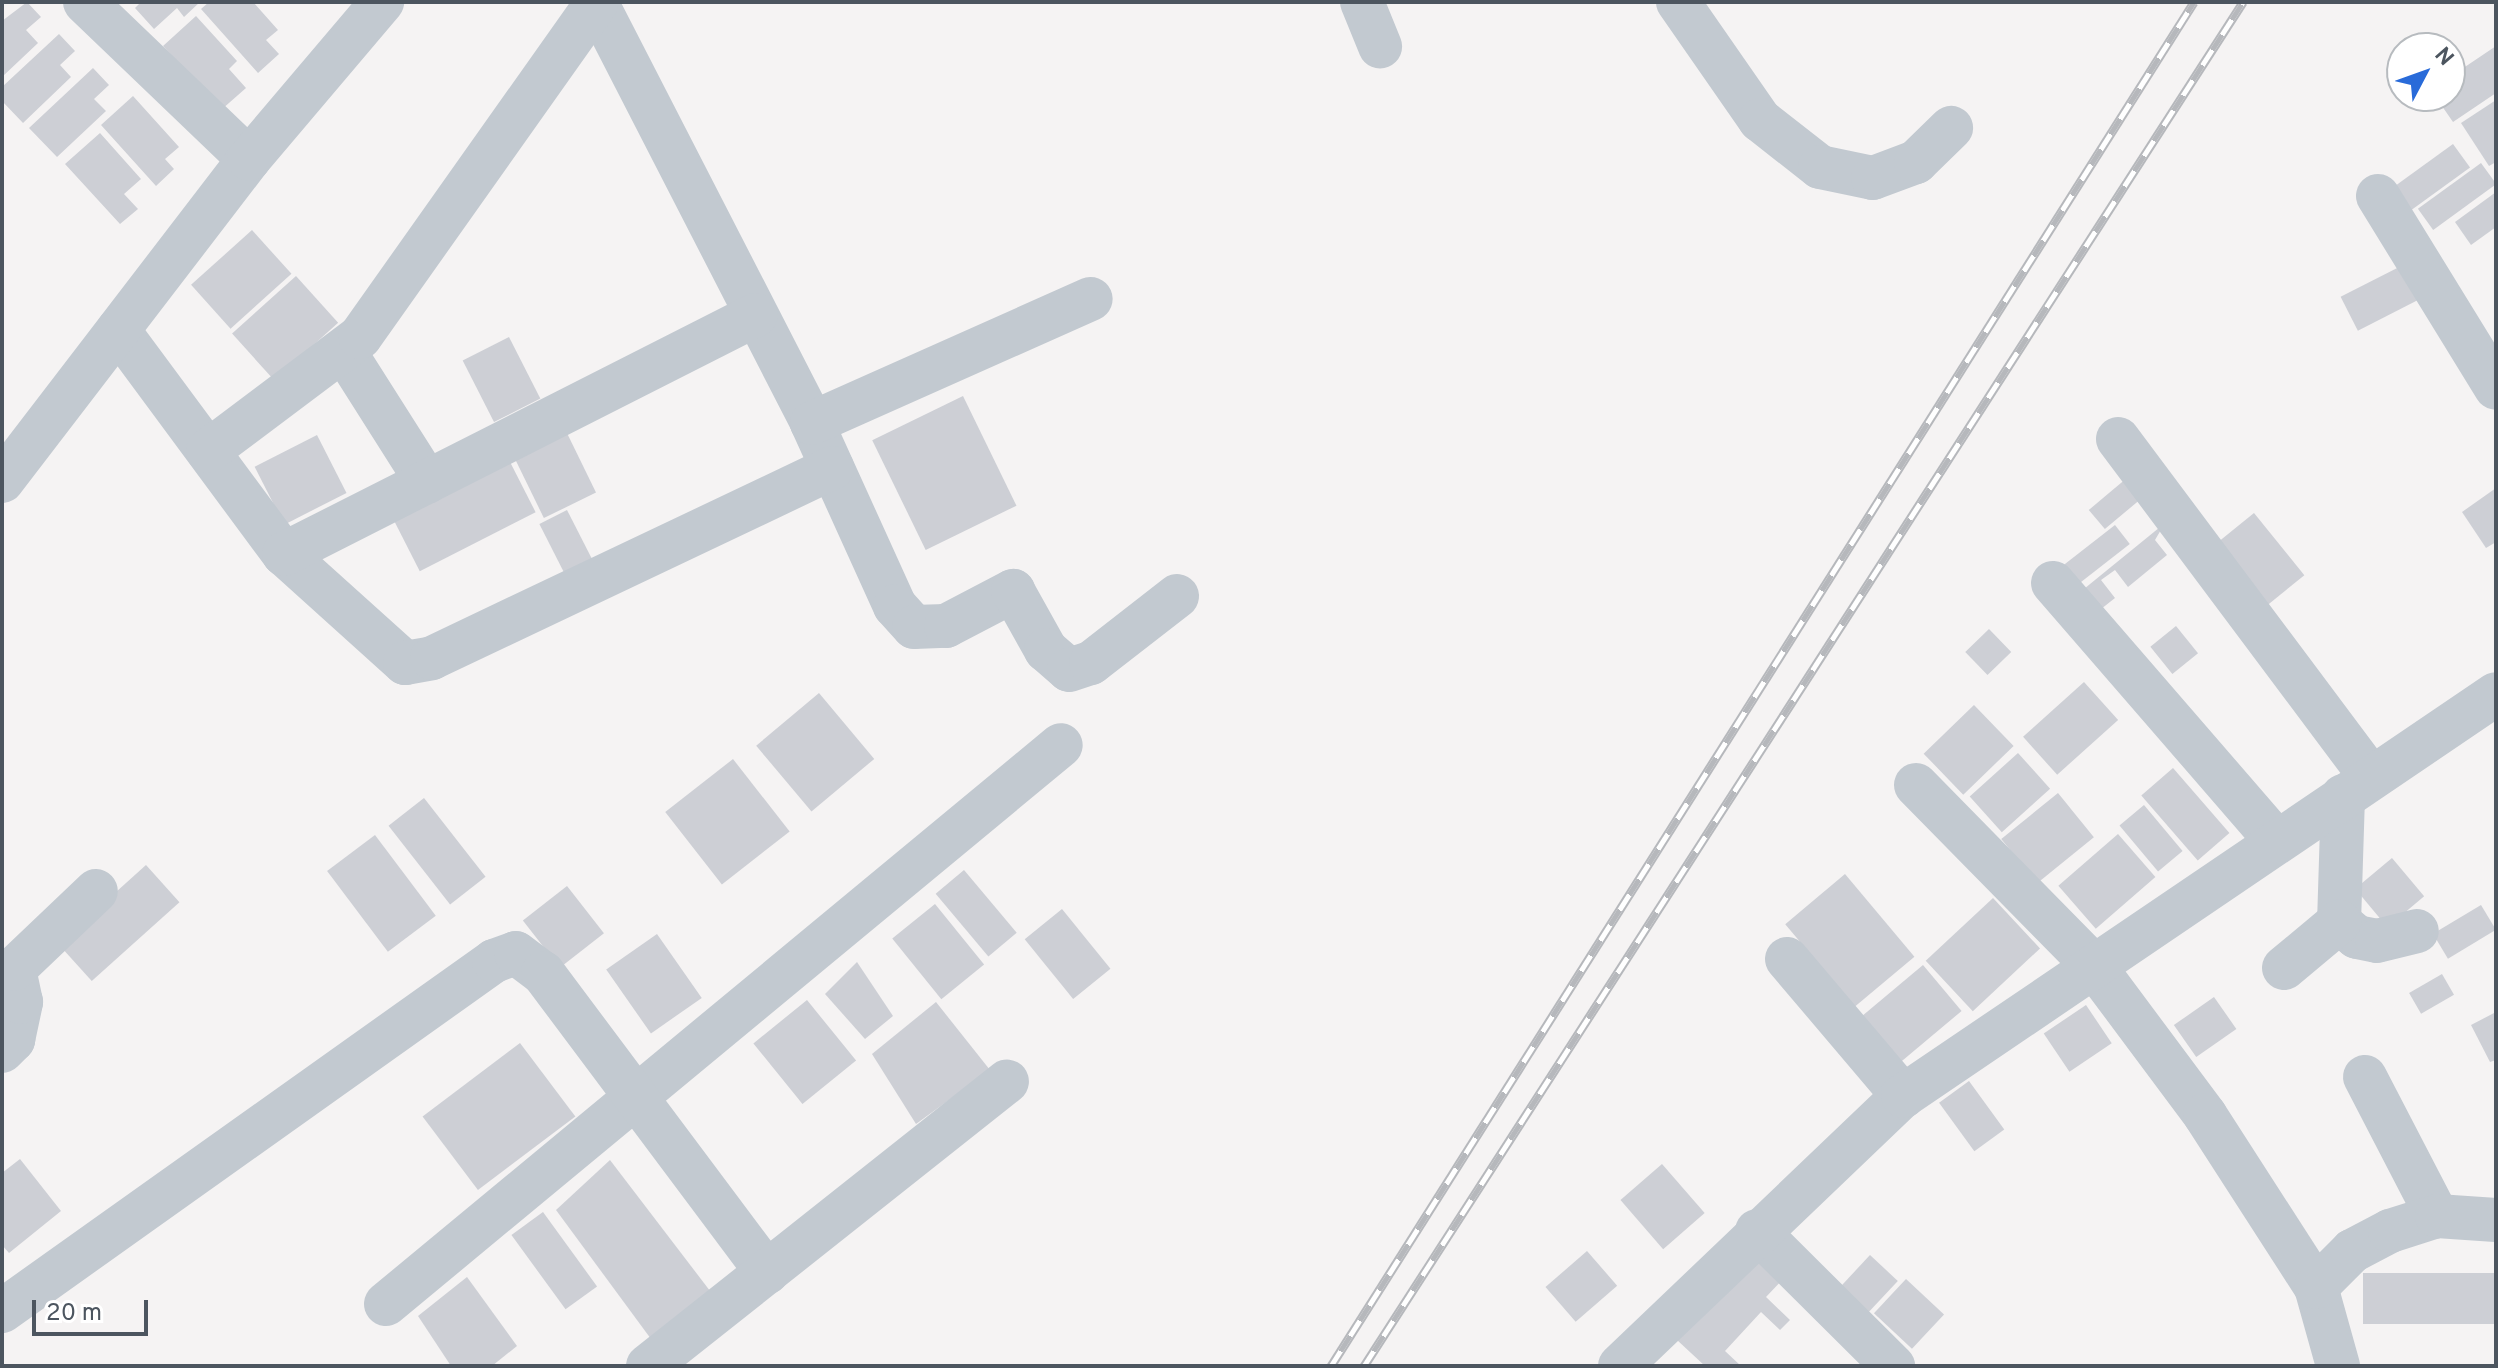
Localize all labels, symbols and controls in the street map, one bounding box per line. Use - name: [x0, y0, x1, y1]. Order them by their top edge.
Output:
- north arrow: [2386, 32, 2466, 112]
- text: N: [2428, 42, 2458, 72]
- scale bar: [36, 1284, 152, 1334]
- text: 20 m: [46, 1299, 102, 1329]

